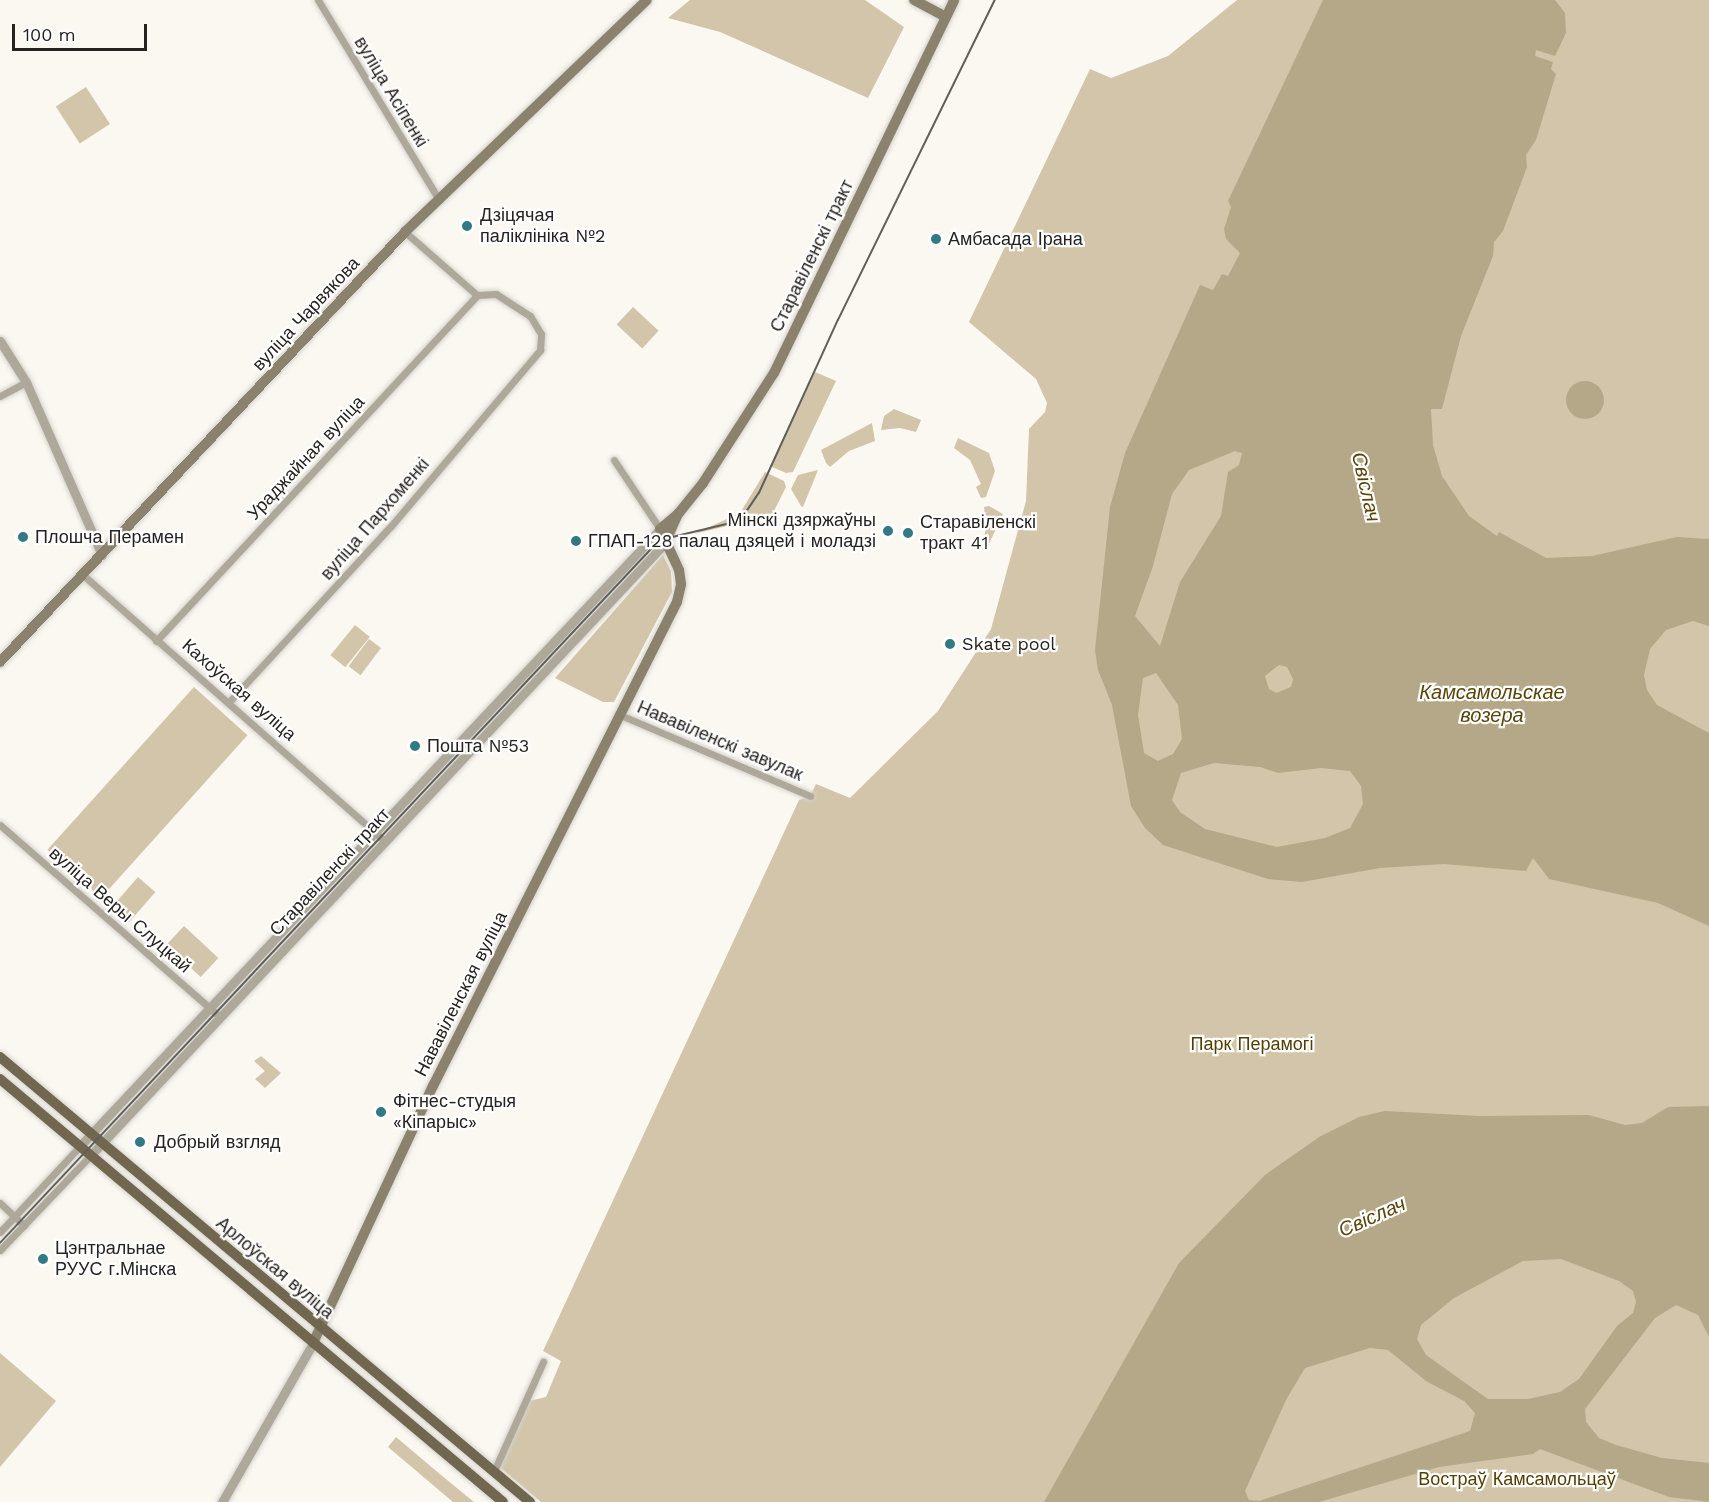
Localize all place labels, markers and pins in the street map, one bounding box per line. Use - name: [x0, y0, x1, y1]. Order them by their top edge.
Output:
- place label: Дзіцячая паліклініка №2: [480, 205, 605, 248]
- marker: Дзіцячая паліклініка №2: [458, 217, 476, 235]
- place label: Амбасада Ірана: [948, 228, 1083, 250]
- marker: Амбасада Ірана: [929, 232, 943, 246]
- place label: Мінскі дзяржаўны палац дзяцей і моладзі: [679, 510, 876, 552]
- place label: Старавіленскі тракт 41: [920, 512, 1036, 554]
- marker: Мінскі дзяржаўны палац дзяцей і моладзі: [881, 524, 895, 538]
- place label: Плошча Перамен: [35, 526, 184, 548]
- marker: Старавіленскі тракт 41: [901, 526, 915, 540]
- marker: Плошча Перамен: [16, 530, 30, 544]
- place label: ГПАП-128: [588, 530, 672, 552]
- marker: ГПАП-128: [569, 534, 583, 548]
- place label: Skate pool: [962, 633, 1056, 655]
- marker: Skate pool: [943, 637, 957, 651]
- place label: Пошта №53: [427, 735, 529, 757]
- marker: Пошта №53: [408, 739, 422, 753]
- place label: Фітнес-студыя «Кіпарыс»: [393, 1091, 516, 1134]
- marker: Фітнес-студыя «Кіпарыс»: [374, 1105, 388, 1119]
- place label: Добрый взгляд: [154, 1131, 280, 1153]
- marker: Добрый взгляд: [131, 1133, 149, 1151]
- place label: Цэнтральнае РУУС г.Мінска: [55, 1238, 176, 1280]
- marker: Цэнтральнае РУУС г.Мінска: [36, 1252, 50, 1266]

